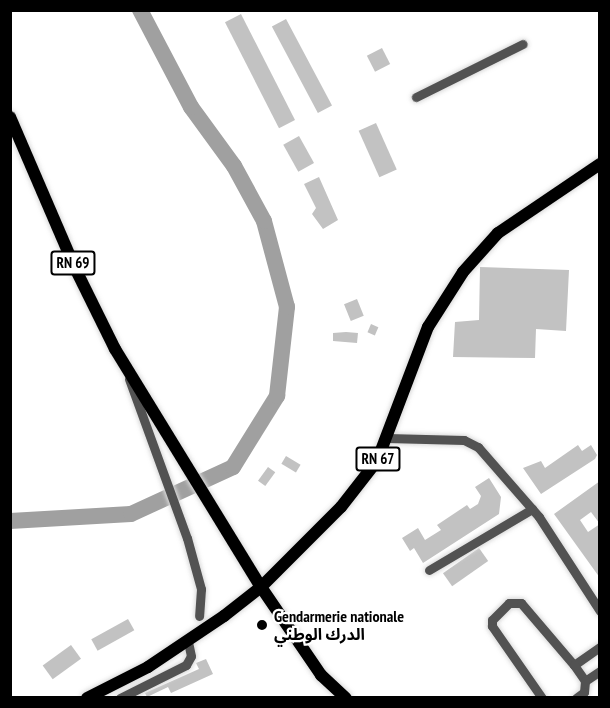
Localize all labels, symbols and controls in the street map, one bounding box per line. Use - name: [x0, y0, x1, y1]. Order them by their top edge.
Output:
- road number: RN 69: [49, 251, 97, 275]
- road number: RN 67: [354, 447, 402, 471]
- place label: Gendarmerie nationale الدرك الوطني: [274, 606, 404, 644]
- marker: Gendarmerie nationale الدرك الوطني: [255, 618, 269, 632]

